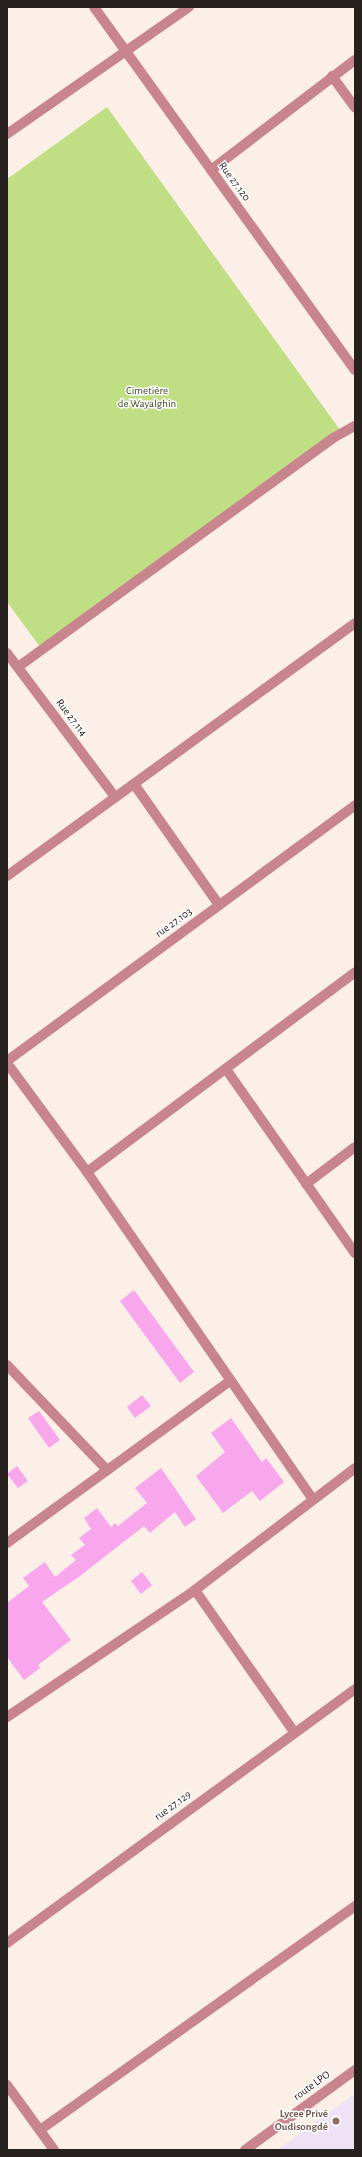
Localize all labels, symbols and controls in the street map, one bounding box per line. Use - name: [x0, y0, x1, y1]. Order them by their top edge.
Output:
- street label: Rue 27.120: [215, 160, 253, 204]
- park label: Cimetière de Wayalghin: [118, 385, 176, 411]
- street label: Rue 27.114: [53, 697, 89, 739]
- street label: rue 27.103: [153, 905, 195, 941]
- street label: rue 27.129: [152, 1788, 194, 1824]
- street label: route LPO: [291, 2068, 333, 2104]
- place label: Lycee Privé Oudisongdé: [275, 2108, 328, 2134]
- marker: Lycee Privé Oudisongdé: [331, 2116, 341, 2126]

